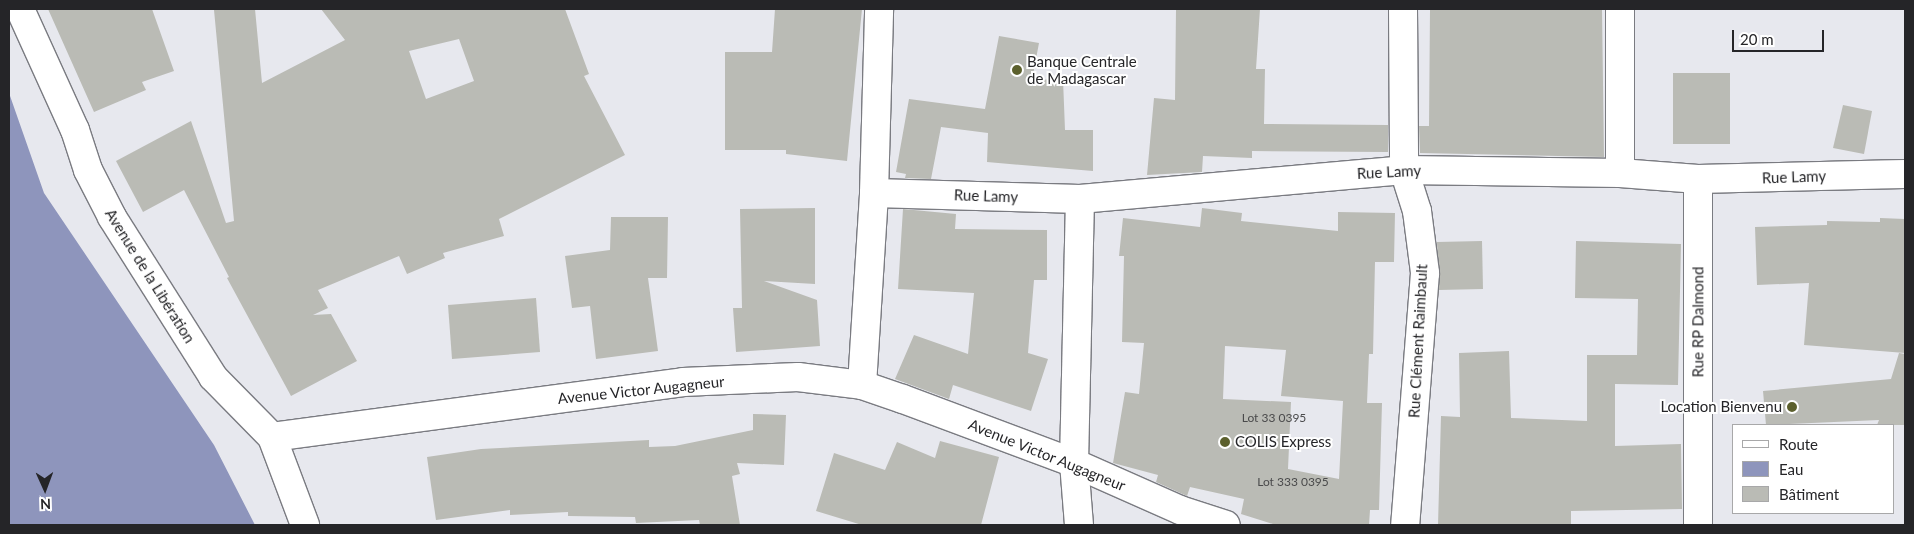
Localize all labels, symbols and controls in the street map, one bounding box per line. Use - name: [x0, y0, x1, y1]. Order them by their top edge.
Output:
- scale bar: [1734, 20, 1826, 52]
- text: 20 m: [1740, 30, 1774, 48]
- place label: Banque Centrale de Madagascar: [1027, 52, 1137, 87]
- marker: Banque Centrale de Madagascar: [1011, 64, 1023, 76]
- street label: Rue Lamy: [1356, 161, 1422, 183]
- street label: Rue Lamy: [1762, 167, 1826, 187]
- street label: Rue Lamy: [954, 186, 1018, 206]
- street label: Avenue de la Libération: [101, 206, 199, 346]
- street label: Rue Clément Raimbault: [1405, 264, 1431, 418]
- street label: Rue RP Dalmond: [1689, 266, 1707, 378]
- street label: Avenue Victor Augagneur: [556, 372, 726, 408]
- place label: Location Bienvenu: [1660, 398, 1782, 416]
- marker: Location Bienvenu: [1786, 401, 1798, 413]
- house number: Lot 33 0395: [1242, 411, 1306, 425]
- street label: Avenue Victor Augagneur: [965, 415, 1129, 495]
- legend: [1732, 424, 1894, 514]
- place label: COLIS Express: [1235, 433, 1331, 451]
- text: Route: [1779, 435, 1818, 453]
- marker: COLIS Express: [1219, 436, 1231, 448]
- text: Eau: [1779, 460, 1803, 478]
- north arrow: [20, 464, 70, 514]
- house number: Lot 333 0395: [1257, 475, 1329, 489]
- text: Bâtiment: [1779, 485, 1839, 503]
- text: N: [40, 496, 51, 513]

